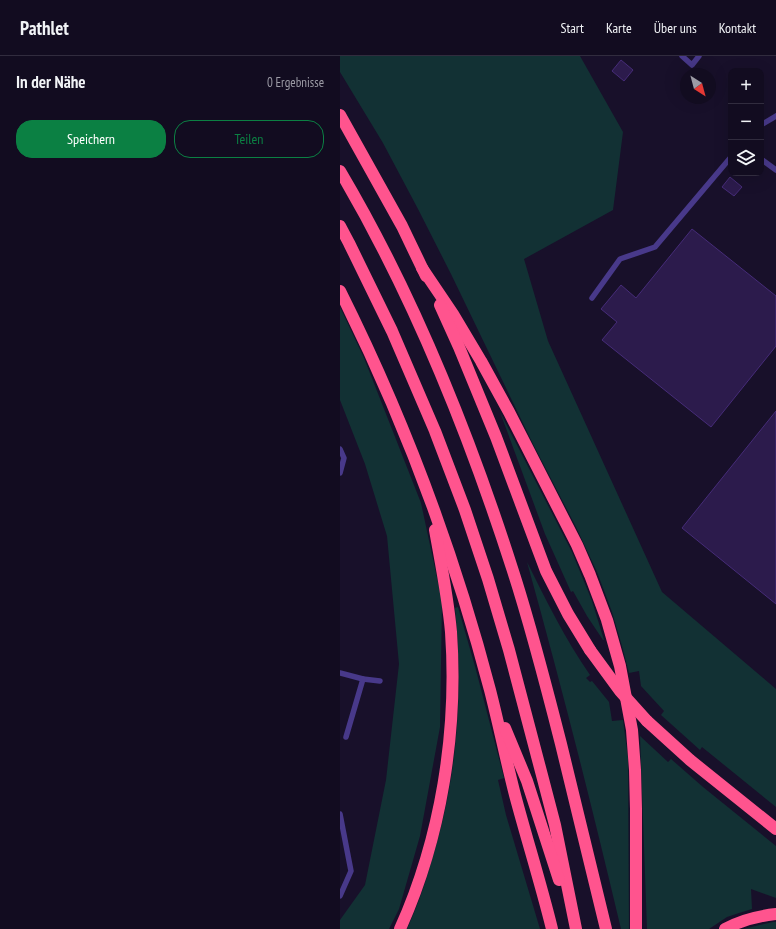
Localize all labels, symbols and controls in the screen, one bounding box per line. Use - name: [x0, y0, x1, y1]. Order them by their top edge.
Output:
- text: Pathlet: [20, 16, 69, 40]
- text: Start: [560, 19, 584, 37]
- text: Karte: [606, 19, 632, 37]
- text: Über uns: [654, 19, 697, 37]
- text: Kontakt: [719, 19, 756, 37]
- north arrow: [680, 68, 716, 104]
- map controls: [728, 68, 764, 176]
- button: +: [728, 68, 764, 104]
- text: In der Nähe: [16, 71, 86, 93]
- text: 0 Ergebnisse: [267, 74, 324, 91]
- button: −: [728, 104, 764, 140]
- button: Speichern: [16, 120, 166, 158]
- button: Teilen: [174, 120, 324, 158]
- button: layers: [728, 140, 764, 176]

